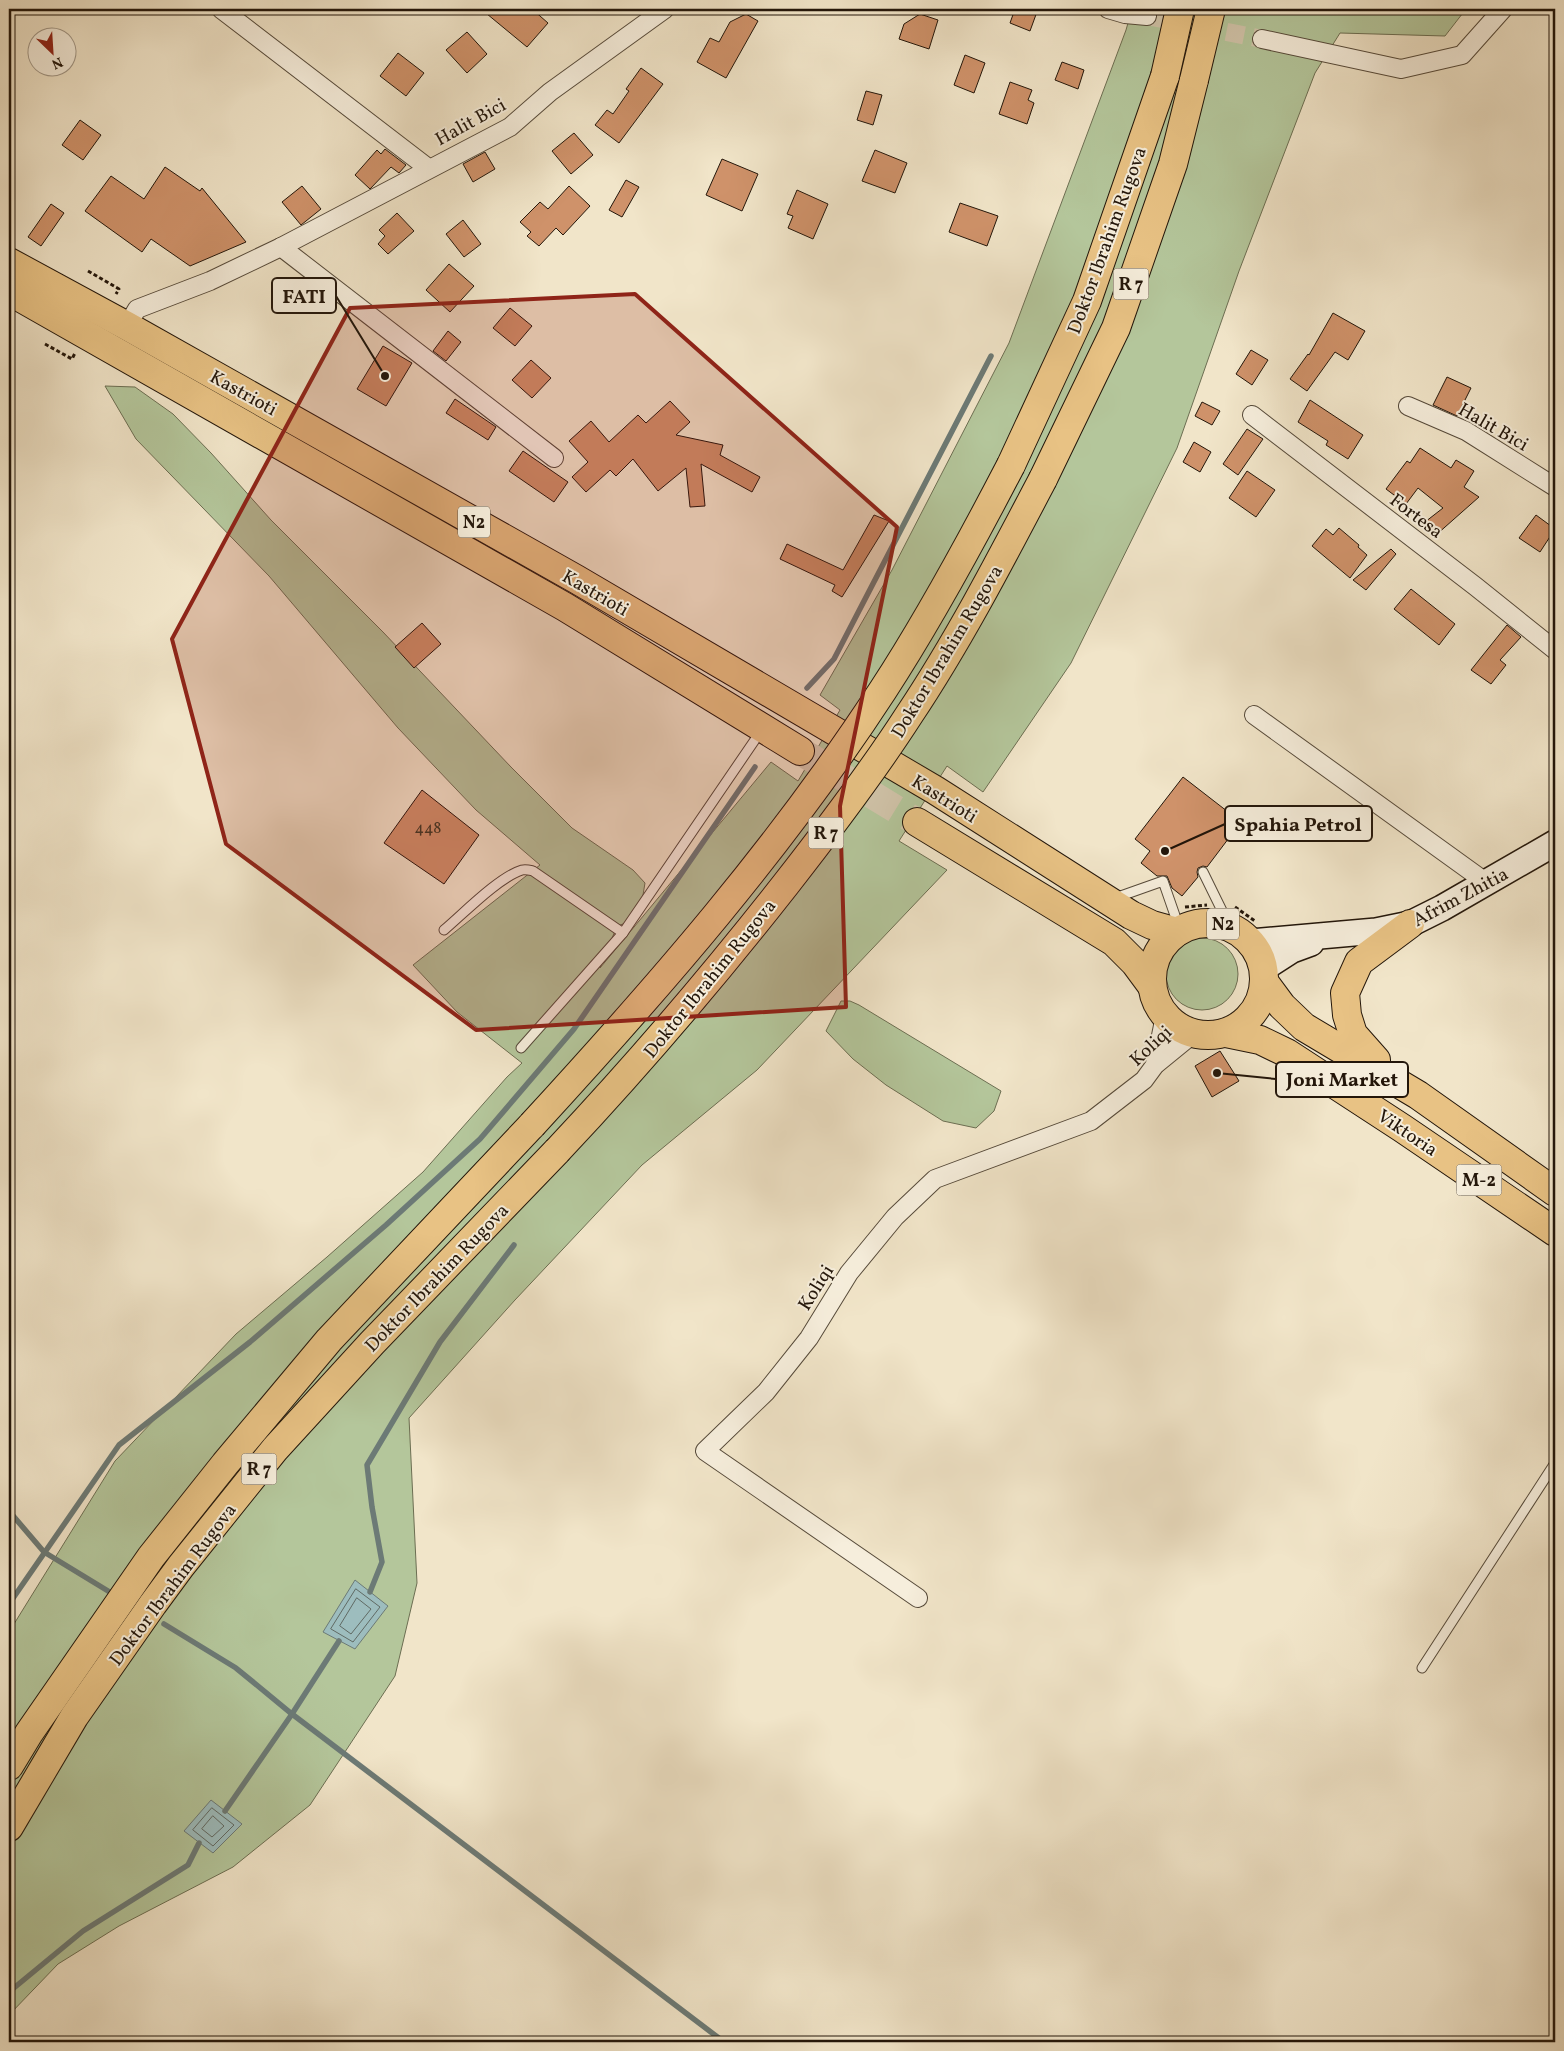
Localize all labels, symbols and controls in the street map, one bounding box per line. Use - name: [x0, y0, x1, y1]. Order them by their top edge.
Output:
- north arrow: [28, 28, 78, 78]
- text: N: [48, 52, 65, 73]
- street label: Halit Bici: [431, 92, 511, 153]
- street label: Doktor Ibrahim Rugova: [1062, 143, 1154, 338]
- road number: R 7: [1114, 268, 1148, 300]
- callout: FATI: [272, 278, 336, 313]
- text: FATI: [282, 284, 326, 312]
- street label: Kastrioti: [205, 365, 282, 423]
- street label: Halit Bici: [1453, 397, 1533, 458]
- street label: Fortesa: [1384, 488, 1448, 545]
- road number: N2: [458, 507, 490, 538]
- street label: Doktor Ibrahim Rugova: [886, 561, 1010, 743]
- street label: Kastrioti: [557, 564, 633, 623]
- street label: Kastrioti: [906, 769, 982, 830]
- callout: Spahia Petrol: [1225, 806, 1372, 841]
- text: Spahia Petrol: [1234, 812, 1362, 840]
- house number: 448: [415, 818, 441, 840]
- road number: R 7: [808, 818, 844, 848]
- street label: Afrim Zhitia: [1408, 862, 1513, 934]
- street label: Doktor Ibrahim Rugova: [638, 894, 783, 1064]
- road number: N2: [1207, 909, 1239, 940]
- street label: Koliqi: [1124, 1020, 1179, 1073]
- callout: Joni Market: [1276, 1062, 1408, 1097]
- text: Joni Market: [1285, 1067, 1399, 1095]
- street label: Viktoria: [1371, 1104, 1442, 1163]
- road number: M-2: [1456, 1164, 1502, 1196]
- street label: Doktor Ibrahim Rugova: [359, 1198, 515, 1358]
- street label: Koliqi: [793, 1260, 841, 1316]
- road number: R 7: [242, 1454, 276, 1485]
- street label: Doktor Ibrahim Rugova: [104, 1499, 243, 1672]

